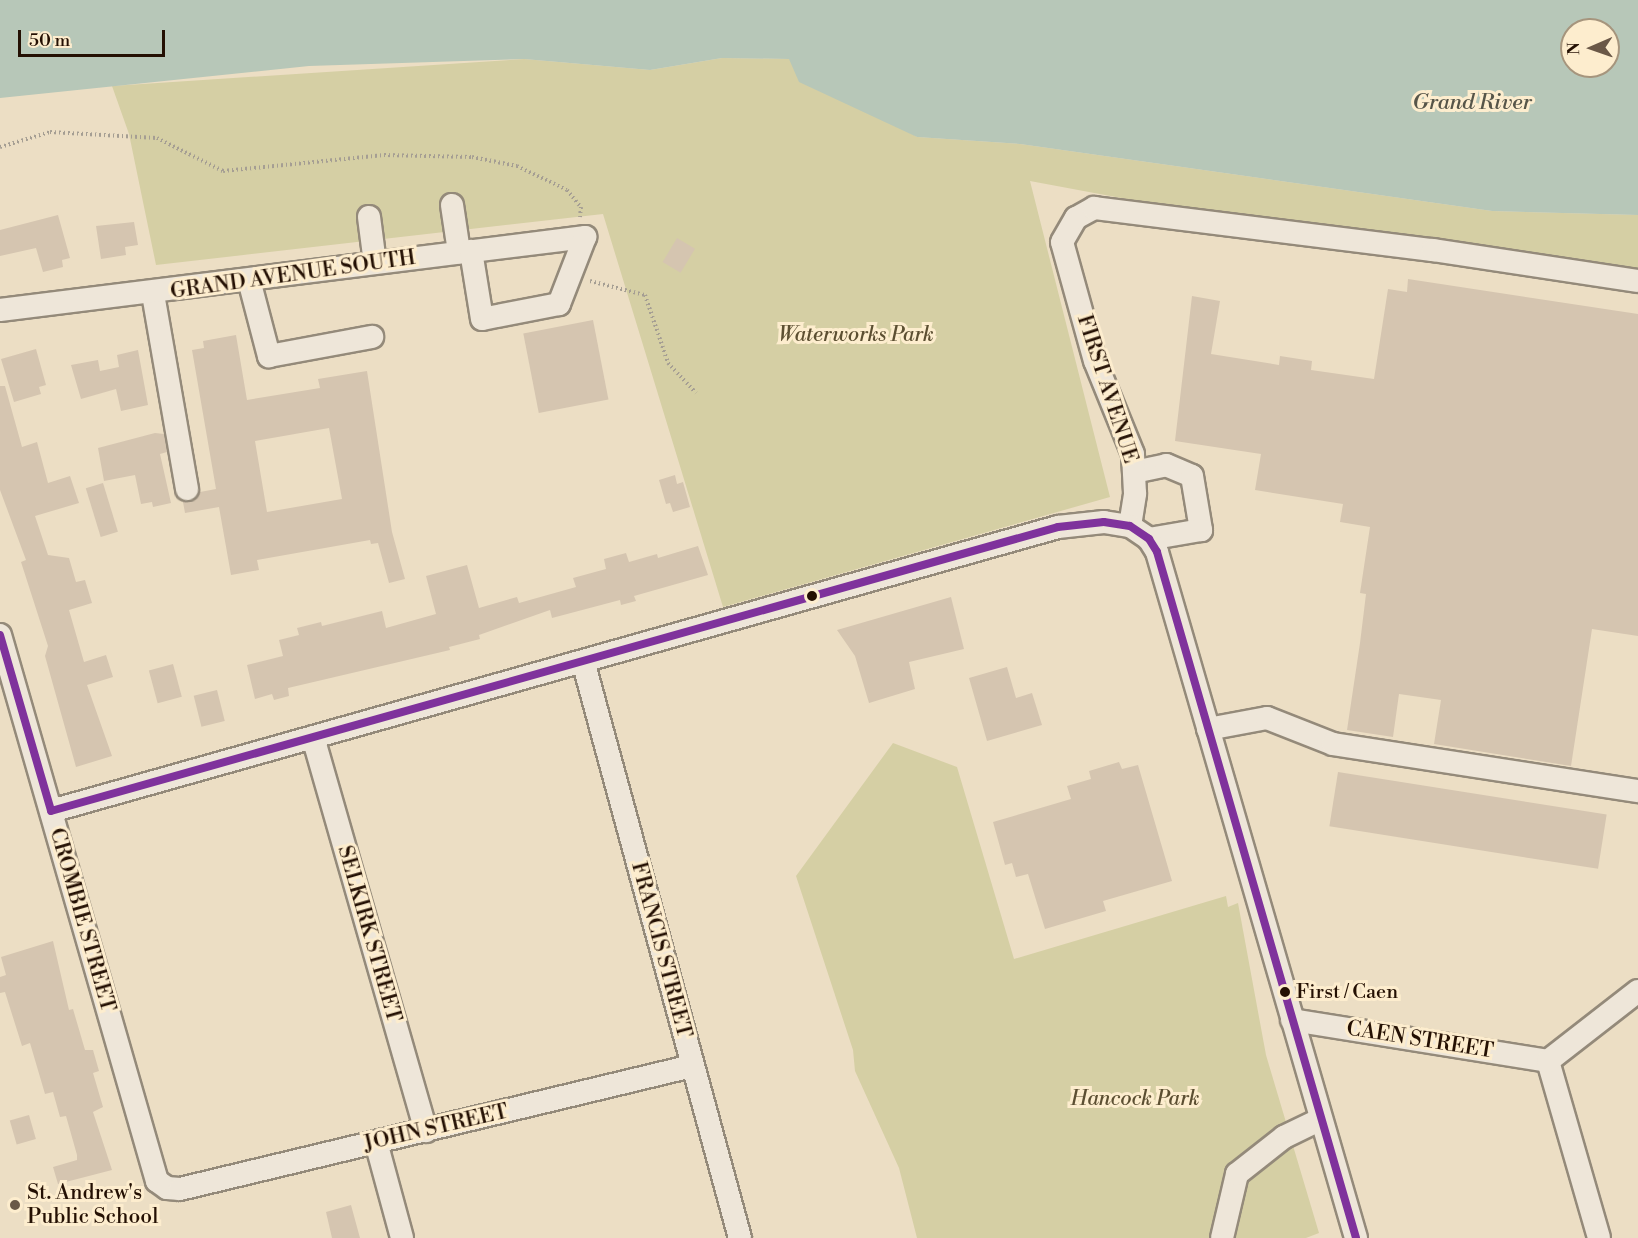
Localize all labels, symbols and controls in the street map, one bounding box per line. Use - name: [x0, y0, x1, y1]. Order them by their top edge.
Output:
- scale bar: [21, 18, 168, 56]
- north arrow: [1560, 18, 1620, 78]
- text: 50 m: [29, 29, 70, 52]
- text: N: [1564, 42, 1584, 55]
- water label: Grand River: [1412, 90, 1532, 116]
- street label: GRAND AVENUE SOUTH: [169, 245, 417, 305]
- street label: FIRST AVENUE: [1071, 312, 1143, 466]
- park label: Waterworks Park: [778, 322, 934, 348]
- unlabelled marker: [806, 590, 818, 602]
- street label: CROMBIE STREET: [44, 825, 120, 1015]
- street label: SELKIRK STREET: [332, 843, 406, 1025]
- street label: FRANCIS STREET: [625, 859, 697, 1041]
- place label: First / Caen: [1296, 980, 1398, 1004]
- marker: First / Caen: [1279, 986, 1291, 998]
- street label: CAEN STREET: [1345, 1016, 1495, 1064]
- park label: Hancock Park: [1071, 1086, 1199, 1112]
- street label: JOHN STREET: [361, 1099, 511, 1157]
- place label: St. Andrew's Public School: [27, 1180, 158, 1230]
- marker: St. Andrew's Public School: [8, 1198, 22, 1212]

